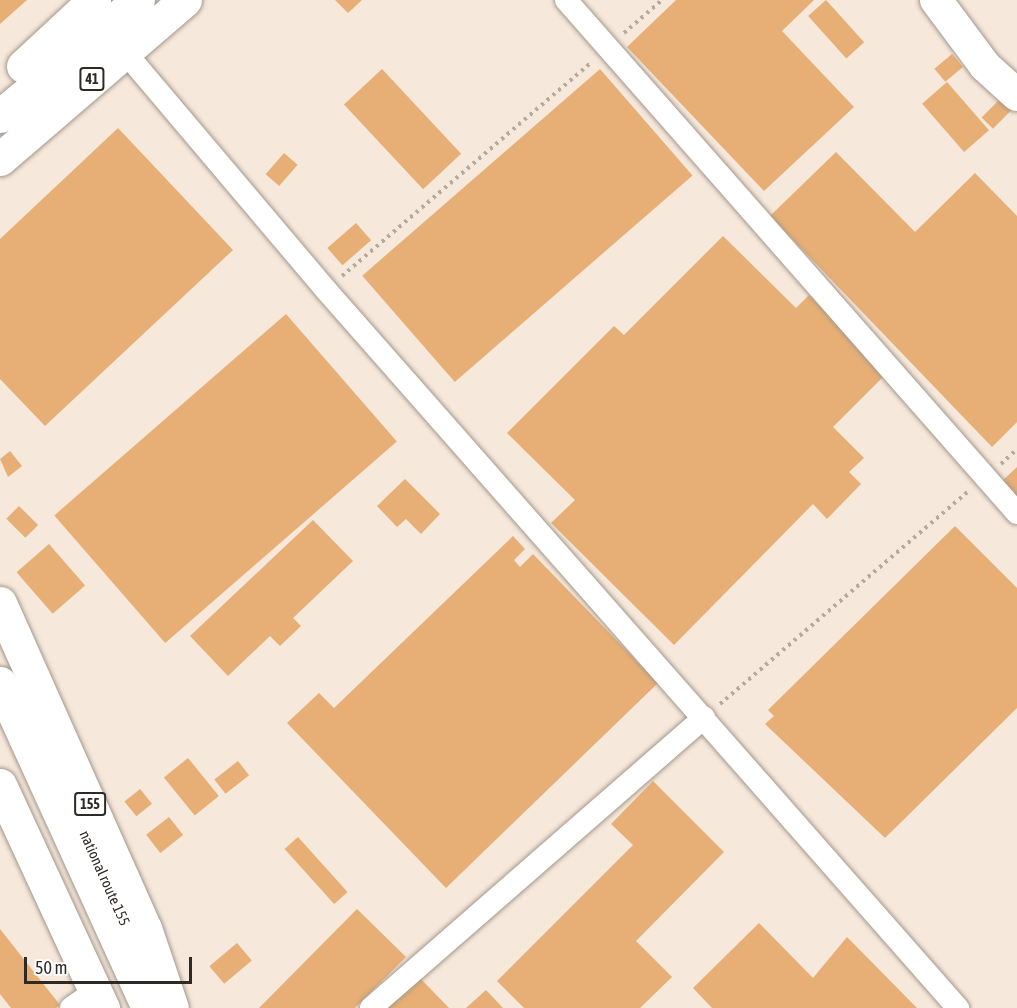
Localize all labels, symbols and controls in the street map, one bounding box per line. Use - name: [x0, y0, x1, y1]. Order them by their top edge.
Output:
- road number: 41: [78, 68, 106, 90]
- road number: 155: [74, 793, 106, 815]
- street label: national route 155: [76, 828, 134, 928]
- scale bar: [27, 945, 195, 983]
- text: 50 m: [35, 957, 67, 978]

